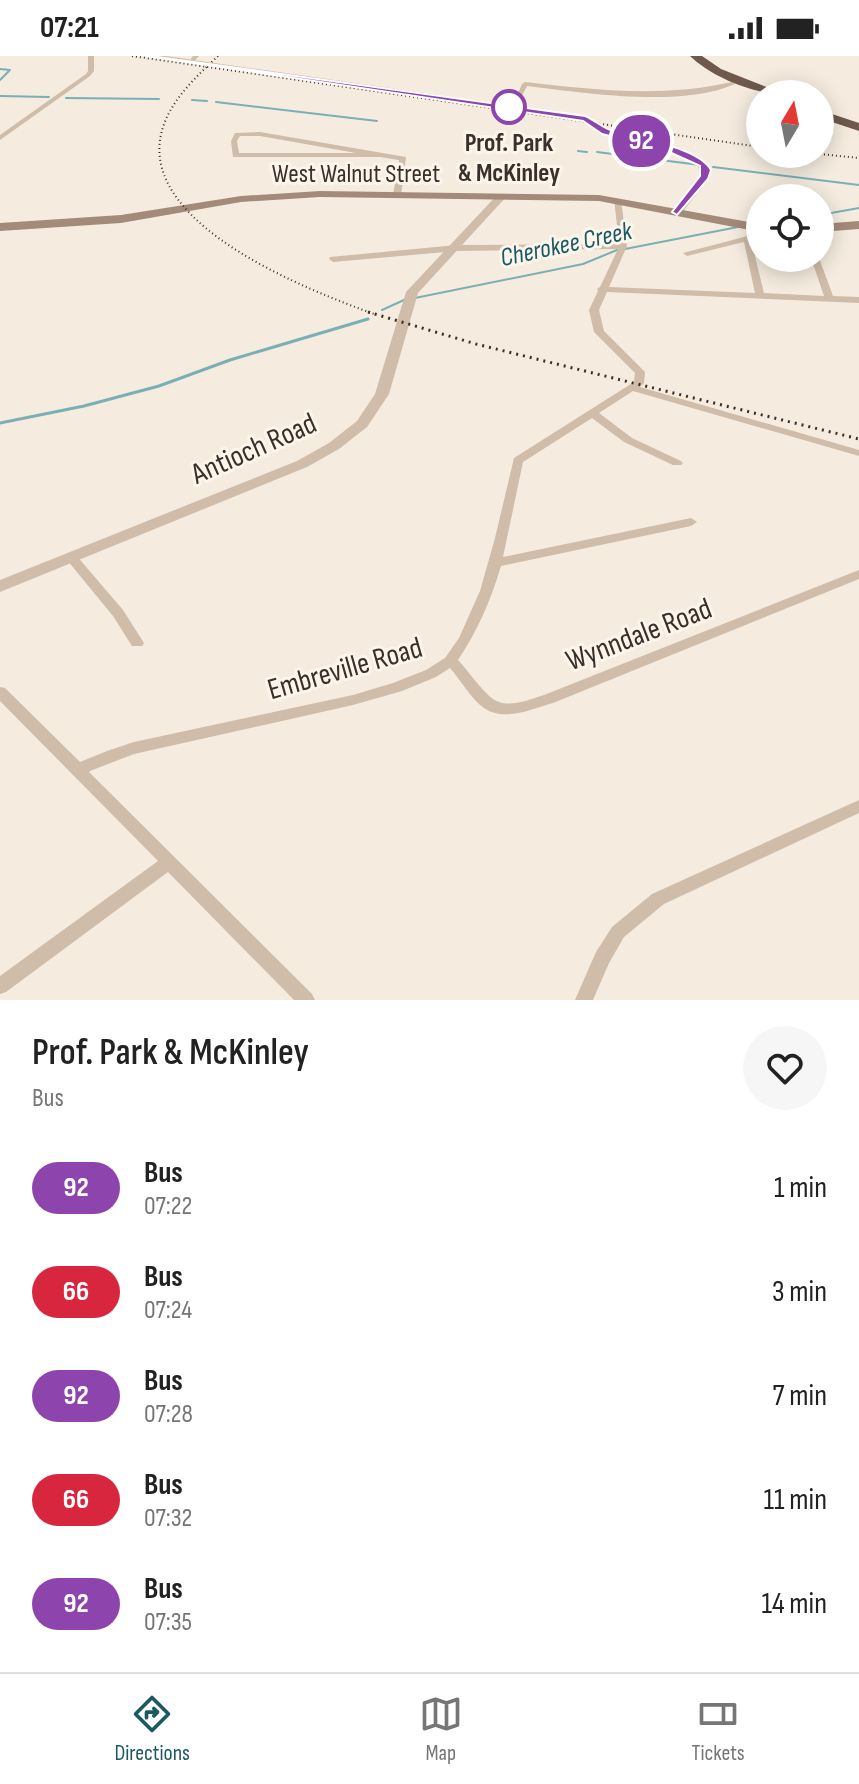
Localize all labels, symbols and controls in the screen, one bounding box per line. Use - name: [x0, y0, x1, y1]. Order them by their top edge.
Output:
- text: 07:21: [40, 10, 99, 46]
- north arrow: [746, 80, 834, 168]
- map controls: [746, 80, 834, 272]
- marker: Prof. Park & McKinley: [492, 90, 526, 124]
- line badge: 92: [605, 115, 677, 167]
- text: 92: [628, 124, 654, 157]
- place label: Prof. Park & McKinley: [458, 128, 560, 189]
- street label: West Walnut Street: [272, 159, 440, 190]
- button: locate: [746, 184, 834, 272]
- water label: Cherokee Creek: [497, 216, 636, 274]
- street label: Antioch Road: [185, 405, 322, 493]
- street label: Wynndale Road: [561, 591, 717, 679]
- street label: Embreville Road: [264, 630, 426, 708]
- button: heart: [743, 1026, 827, 1110]
- text: Prof. Park & McKinley: [32, 1030, 309, 1075]
- text: Bus: [32, 1083, 64, 1114]
- text: Bus: [144, 1155, 183, 1191]
- text: 1 min: [774, 1170, 827, 1206]
- text: 92: [63, 1171, 89, 1204]
- text: 07:22: [144, 1191, 192, 1222]
- text: Bus: [144, 1259, 183, 1295]
- text: 3 min: [772, 1274, 827, 1310]
- text: 66: [63, 1275, 89, 1308]
- text: 07:24: [144, 1295, 192, 1326]
- text: Bus: [144, 1363, 183, 1399]
- text: 7 min: [773, 1378, 827, 1414]
- text: 92: [63, 1379, 89, 1412]
- text: 07:28: [144, 1399, 193, 1430]
- text: Bus: [144, 1467, 183, 1503]
- text: 11 min: [764, 1482, 827, 1518]
- text: 66: [63, 1483, 89, 1516]
- text: 07:32: [144, 1503, 192, 1534]
- text: Bus: [144, 1571, 183, 1607]
- text: 14 min: [762, 1586, 827, 1622]
- text: 92: [63, 1587, 89, 1620]
- text: 07:35: [144, 1607, 192, 1638]
- tab: Directions: [114, 1692, 190, 1767]
- tab: Map: [419, 1692, 463, 1767]
- tab: Tickets: [692, 1692, 745, 1767]

